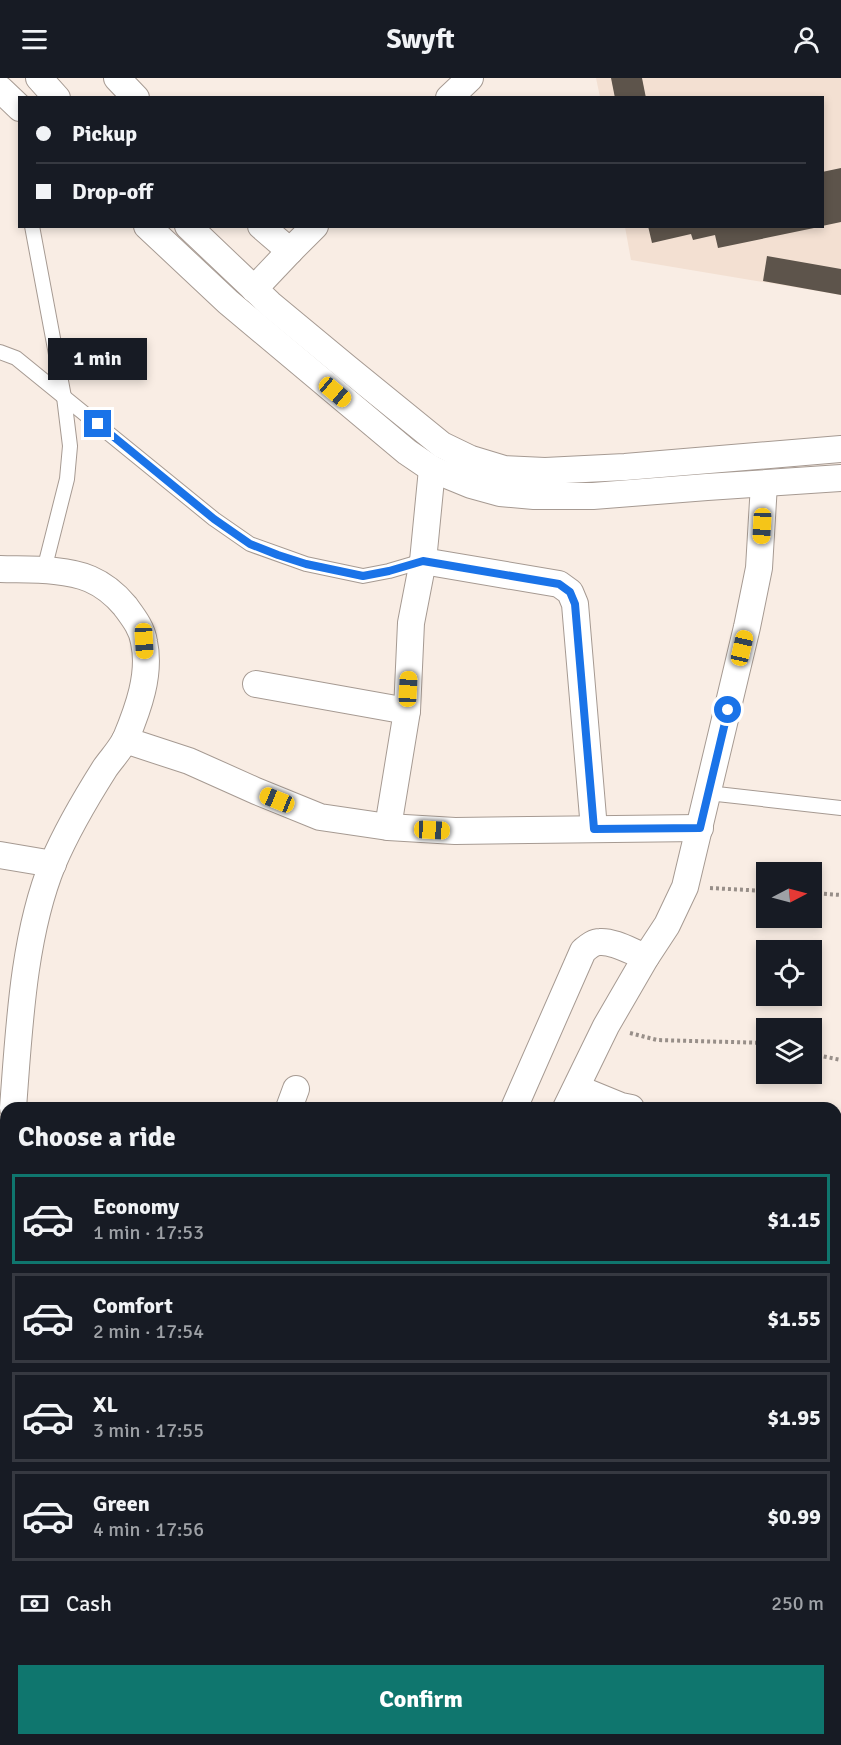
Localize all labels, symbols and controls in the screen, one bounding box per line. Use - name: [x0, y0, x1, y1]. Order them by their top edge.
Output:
- icon: menu: [18, 23, 51, 56]
- text: Swyft: [387, 23, 454, 56]
- icon: person: [790, 23, 823, 56]
- text: Pickup: [72, 120, 137, 147]
- text: Drop-off: [72, 178, 153, 205]
- callout: 1 min: [48, 337, 148, 379]
- text: 1 min: [73, 346, 122, 371]
- car: [315, 374, 355, 410]
- route end: [84, 410, 111, 437]
- car: [752, 508, 772, 544]
- car: [134, 623, 154, 659]
- car: [729, 628, 755, 668]
- car: [398, 671, 418, 707]
- route start: [714, 696, 741, 723]
- car: [257, 785, 297, 815]
- car: [414, 820, 450, 840]
- north arrow: [756, 862, 822, 928]
- map controls: [756, 862, 822, 1084]
- button: locate: [756, 940, 822, 1006]
- button: layers: [756, 1018, 822, 1084]
- text: Choose a ride: [18, 1121, 176, 1154]
- icon: car: [21, 1192, 75, 1246]
- text: Economy: [93, 1193, 179, 1220]
- text: $1.15: [767, 1206, 821, 1233]
- text: 1 min · 17:53: [93, 1220, 204, 1245]
- icon: car: [21, 1291, 75, 1345]
- text: Comfort: [93, 1292, 173, 1319]
- text: $1.55: [767, 1305, 821, 1332]
- text: 2 min · 17:54: [93, 1319, 204, 1344]
- icon: car: [21, 1390, 75, 1444]
- text: XL: [93, 1391, 118, 1418]
- text: $1.95: [767, 1404, 821, 1431]
- text: 3 min · 17:55: [93, 1418, 204, 1443]
- icon: car: [21, 1489, 75, 1543]
- text: Green: [93, 1490, 150, 1517]
- text: $0.99: [767, 1503, 821, 1530]
- text: 4 min · 17:56: [93, 1517, 204, 1542]
- icon: cash: [18, 1587, 51, 1620]
- text: Cash: [66, 1590, 112, 1617]
- text: 250 m: [771, 1591, 824, 1616]
- button: Confirm: [18, 1665, 824, 1734]

